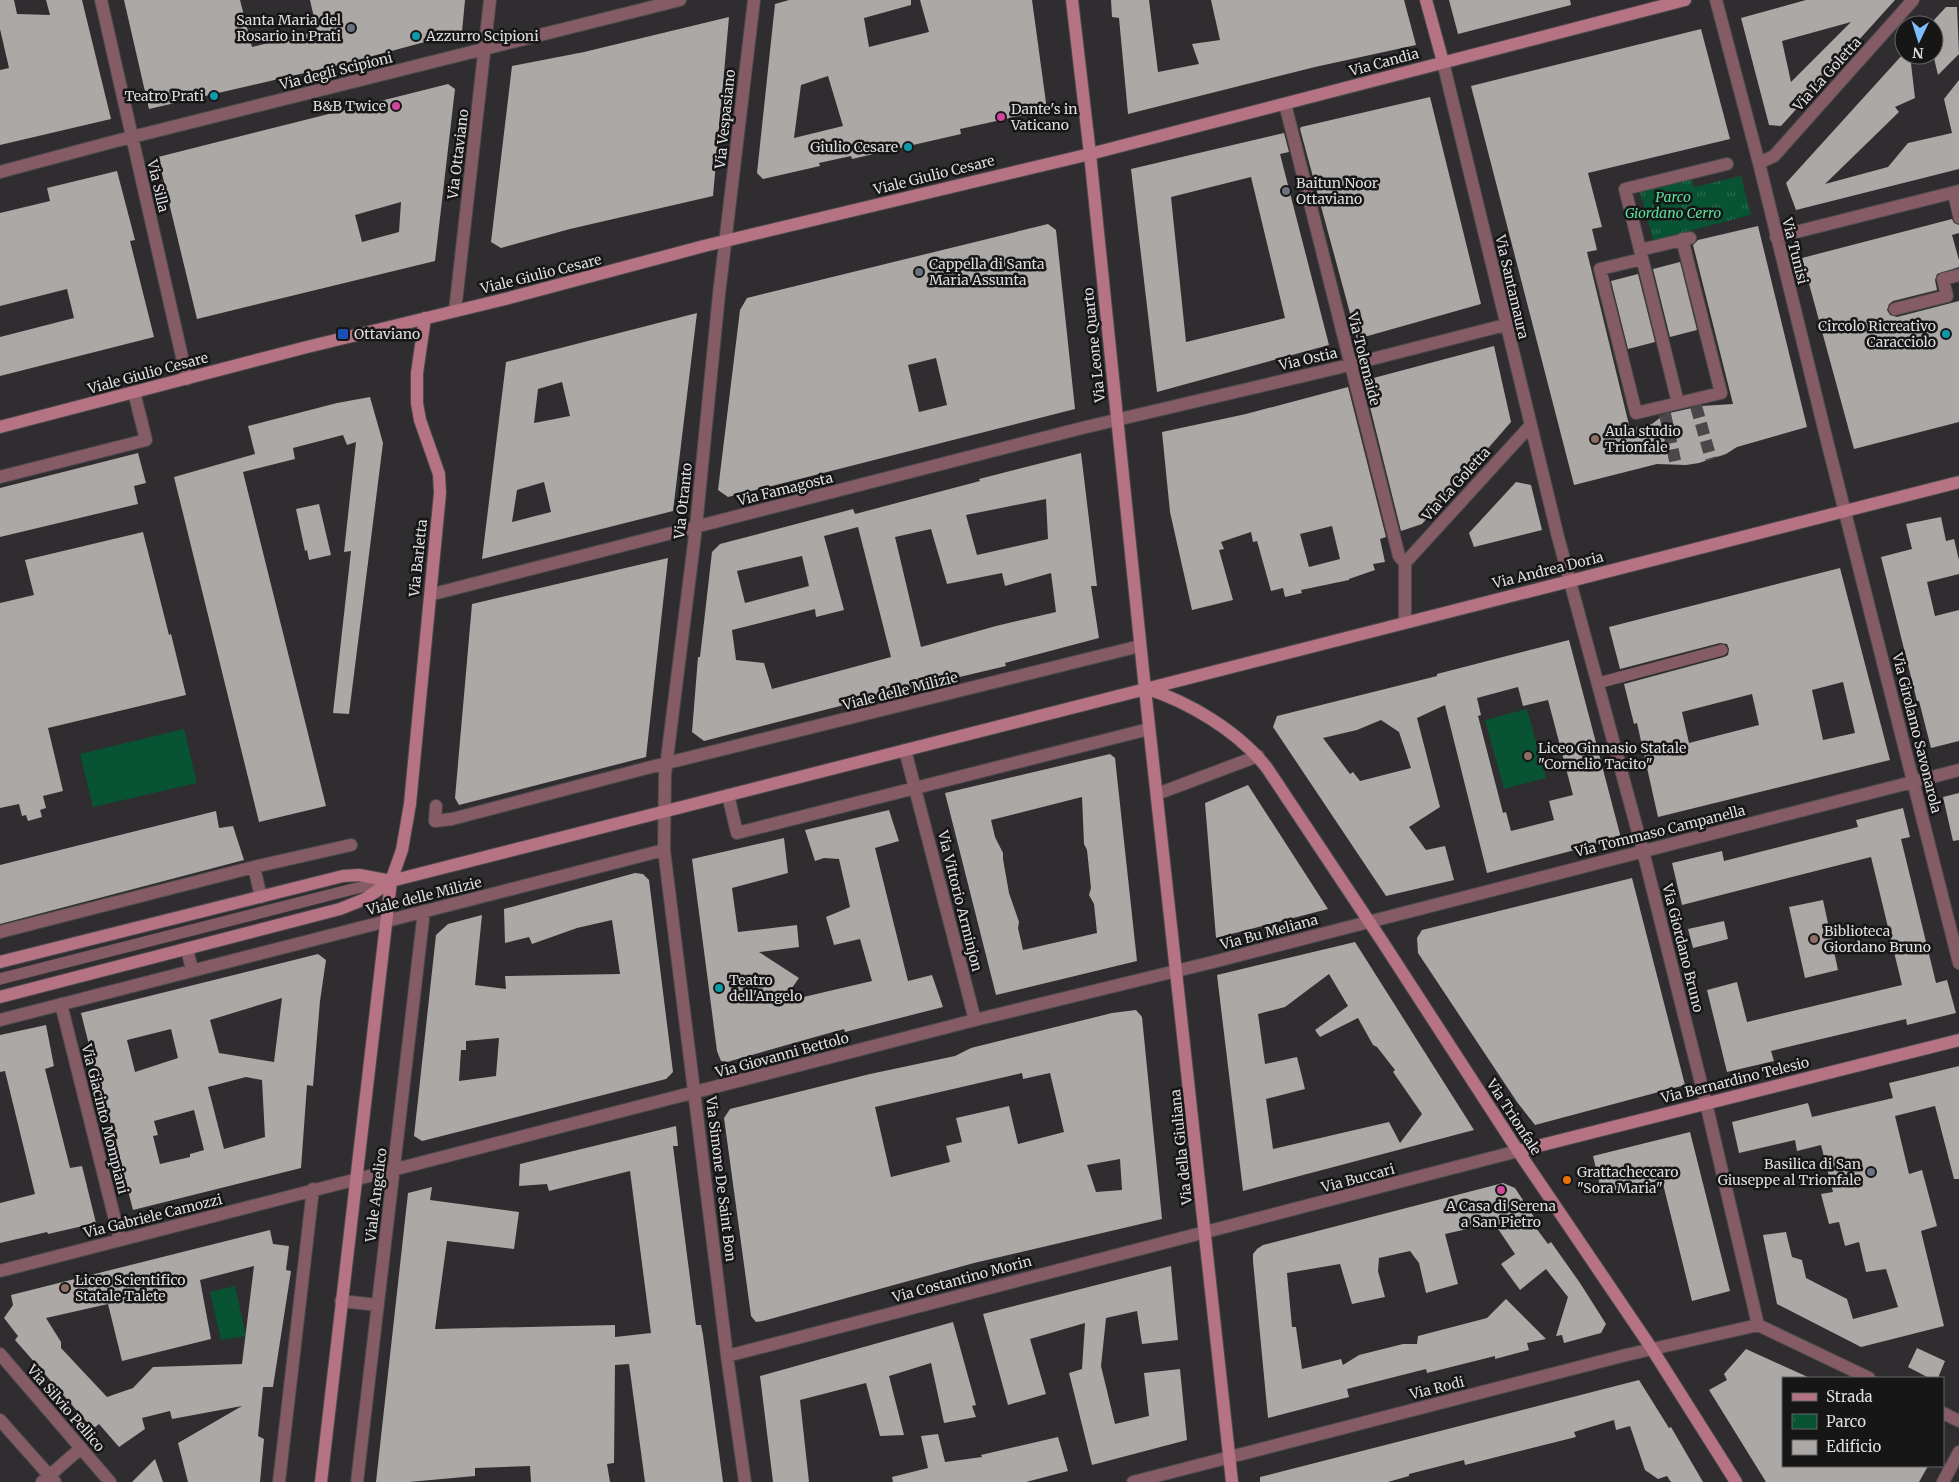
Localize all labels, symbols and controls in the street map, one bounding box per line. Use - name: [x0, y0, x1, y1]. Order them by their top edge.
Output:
- place label: Santa Maria del Rosario in Prati: [236, 11, 342, 45]
- north arrow: [1894, 15, 1944, 65]
- marker: Santa Maria del Rosario in Prati: [345, 22, 357, 34]
- place label: Azzurro Scipioni: [425, 27, 539, 45]
- marker: Azzurro Scipioni: [410, 30, 422, 42]
- street label: Via La Goletta: [1788, 33, 1865, 115]
- street label: Via Candia: [1346, 44, 1421, 80]
- text: N: [1912, 44, 1924, 62]
- street label: Via degli Scipioni: [277, 48, 395, 94]
- street label: Via Vespasiano: [711, 68, 739, 171]
- place label: Teatro Prati: [124, 87, 204, 105]
- marker: Teatro Prati: [208, 90, 220, 102]
- place label: B&B Twice: [313, 97, 386, 115]
- marker: B&B Twice: [390, 100, 402, 112]
- place label: Dante's in Vaticano: [1010, 100, 1078, 134]
- street label: Via Ottaviano: [443, 108, 472, 201]
- marker: Dante's in Vaticano: [995, 111, 1007, 123]
- place label: Giulio Cesare: [810, 138, 898, 156]
- marker: Giulio Cesare: [902, 141, 914, 153]
- street label: Viale Giulio Cesare: [871, 151, 996, 199]
- street label: Via Silla: [143, 157, 173, 215]
- place label: Baitun Noor Ottaviano: [1296, 174, 1378, 208]
- marker: Baitun Noor Ottaviano: [1280, 185, 1292, 197]
- park label: Parco Giordano Cerro: [1625, 188, 1721, 222]
- street label: Via Tunisi: [1778, 215, 1812, 287]
- street label: Via Santamaura: [1491, 232, 1533, 341]
- street label: Viale Giulio Cesare: [478, 250, 603, 298]
- place label: Cappella di Santa Maria Assunta: [929, 255, 1045, 289]
- marker: Cappella di Santa Maria Assunta: [913, 266, 925, 278]
- street label: Via Leone Quarto: [1079, 287, 1109, 404]
- street label: Via Tolemaide: [1343, 310, 1384, 407]
- place label: Circolo Ricreativo Caracciolo: [1818, 317, 1936, 351]
- place label: Ottaviano: [354, 325, 420, 343]
- marker: Ottaviano: [336, 327, 350, 341]
- marker: Circolo Ricreativo Caracciolo: [1940, 328, 1952, 340]
- street label: Via Ostia: [1276, 343, 1339, 375]
- street label: Viale Giulio Cesare: [85, 348, 210, 398]
- place label: Aula studio Trionfale: [1604, 422, 1681, 456]
- marker: Aula studio Trionfale: [1589, 433, 1601, 445]
- street label: Via La Goletta: [1417, 443, 1494, 525]
- street label: Via Otranto: [670, 462, 696, 541]
- street label: Via Famagosta: [734, 468, 835, 510]
- street label: Via Barletta: [405, 518, 431, 599]
- street label: Via Andrea Doria: [1490, 547, 1606, 593]
- street label: Via Girolamo Savonarola: [1888, 650, 1946, 816]
- street label: Viale delle Milizie: [840, 668, 959, 714]
- place label: Liceo Ginnasio Statale "Cornelio Tacito": [1538, 739, 1686, 773]
- marker: Liceo Ginnasio Statale "Cornelio Tacito": [1522, 750, 1534, 762]
- street label: Via Tommaso Campanella: [1572, 801, 1748, 861]
- street label: Via Vittorio Arminjon: [934, 828, 986, 973]
- street label: Viale delle Milizie: [364, 873, 483, 919]
- street label: Via Giordano Bruno: [1658, 881, 1708, 1014]
- street label: Via Bu Meliana: [1217, 910, 1320, 954]
- place label: Biblioteca Giordano Bruno: [1824, 922, 1931, 956]
- marker: Biblioteca Giordano Bruno: [1808, 933, 1820, 945]
- place label: Teatro dell'Angelo: [729, 971, 802, 1005]
- marker: Teatro dell'Angelo: [713, 982, 725, 994]
- street label: Via Giovanni Bettolo: [712, 1029, 851, 1082]
- street label: Via Giacinto Mompiani: [77, 1041, 132, 1196]
- street label: Via Bernardino Telesio: [1658, 1053, 1811, 1107]
- street label: Via Trionfale: [1482, 1075, 1545, 1158]
- street label: Via della Giuliana: [1166, 1088, 1196, 1207]
- street label: Via Simone De Saint Bon: [702, 1094, 740, 1263]
- street label: Viale Angelico: [361, 1147, 391, 1244]
- place label: Basilica di San Giuseppe al Trionfale: [1718, 1155, 1861, 1189]
- street label: Via Buccari: [1318, 1159, 1397, 1197]
- place label: Grattacheccaro "Sora Maria": [1577, 1163, 1678, 1197]
- marker: Basilica di San Giuseppe al Trionfale: [1865, 1166, 1877, 1178]
- marker: Grattacheccaro "Sora Maria": [1561, 1174, 1573, 1186]
- marker: A Casa di Serena a San Pietro: [1495, 1184, 1507, 1196]
- street label: Via Gabriele Camozzi: [81, 1190, 224, 1242]
- place label: A Casa di Serena a San Pietro: [1445, 1197, 1557, 1231]
- street label: Via Costantino Morin: [889, 1252, 1034, 1307]
- place label: Liceo Scientifico Statale Talete: [75, 1271, 186, 1305]
- marker: Liceo Scientifico Statale Talete: [59, 1282, 71, 1294]
- street label: Via Silvio Pellico: [23, 1360, 109, 1455]
- street label: Via Rodi: [1407, 1372, 1467, 1404]
- legend: [1782, 1377, 1944, 1467]
- text: Strada: [1826, 1387, 1873, 1406]
- text: Parco: [1826, 1412, 1866, 1431]
- text: Edificio: [1826, 1437, 1882, 1456]

